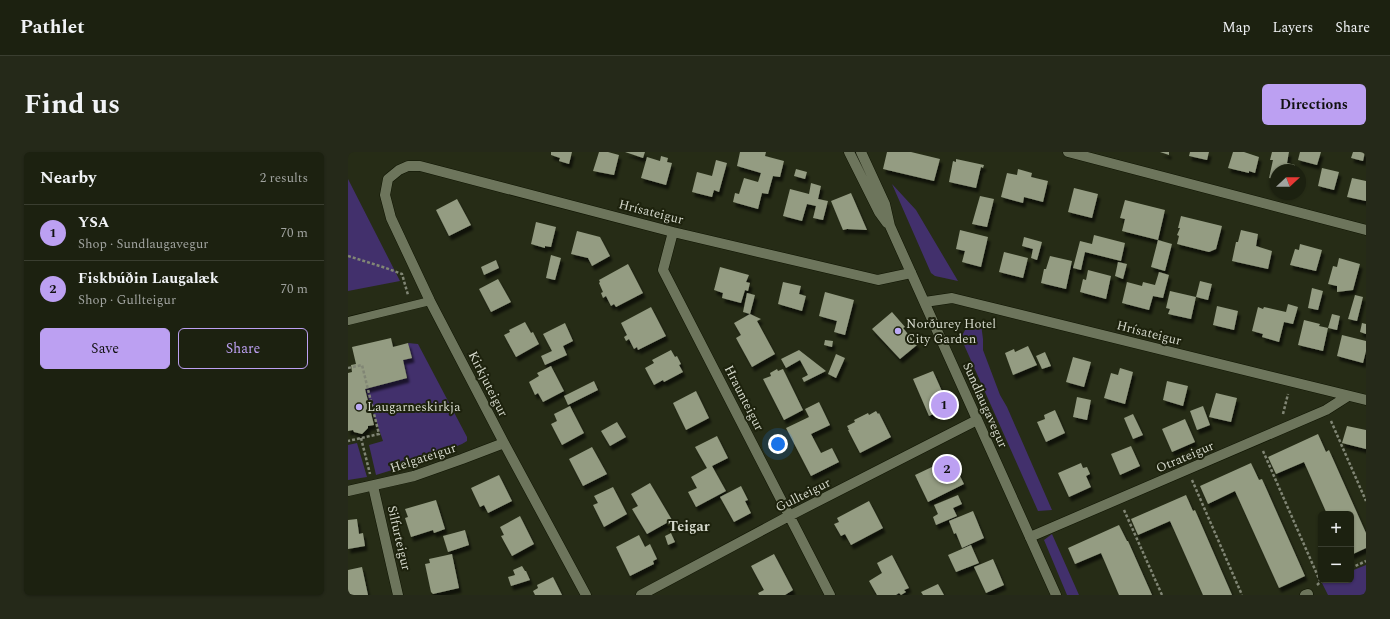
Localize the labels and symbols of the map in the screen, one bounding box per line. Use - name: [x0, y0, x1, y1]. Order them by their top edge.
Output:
- north arrow: [1270, 164, 1306, 200]
- street label: Hrísateigur: [616, 194, 686, 230]
- place label: Norðurey Hotel City Garden: [906, 314, 996, 349]
- street label: Hrísateigur: [1114, 315, 1184, 351]
- marker: Norðurey Hotel City Garden: [893, 326, 903, 336]
- street label: Kirkjuteigur: [463, 348, 513, 420]
- street label: Sundlaugavegur: [957, 359, 1013, 451]
- street label: Hraunteigur: [719, 362, 769, 434]
- pin: 1: [931, 390, 957, 420]
- place label: Laugarneskirkja: [367, 397, 461, 417]
- marker: Laugarneskirkja: [354, 402, 364, 412]
- your location: [768, 434, 788, 454]
- street label: Otrateigur: [1153, 436, 1217, 478]
- street label: Helgateigur: [387, 438, 459, 478]
- pin: 2: [934, 454, 960, 484]
- street label: Gullteigur: [772, 473, 834, 517]
- street label: Silfurteigur: [382, 503, 416, 573]
- district label: Teigar: [668, 516, 710, 537]

